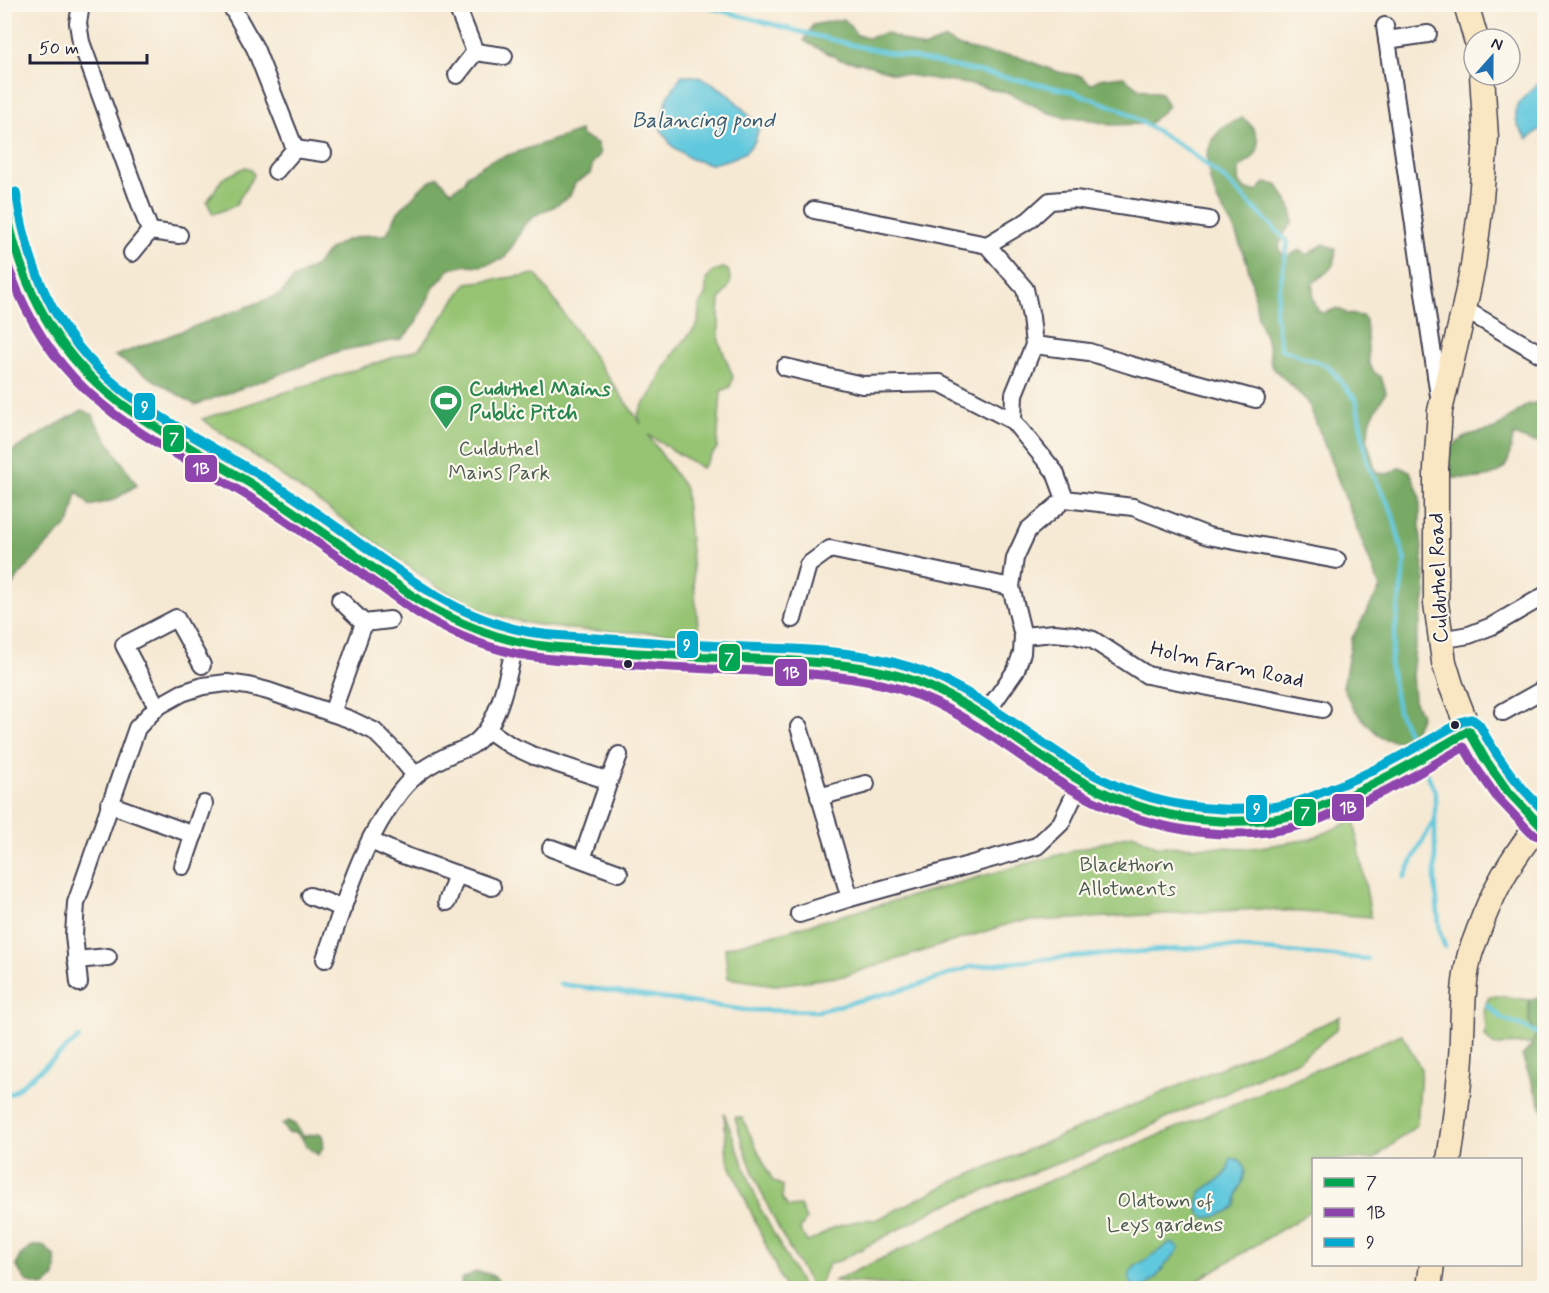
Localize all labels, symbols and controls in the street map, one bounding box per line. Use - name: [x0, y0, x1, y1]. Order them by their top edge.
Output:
- scale bar: [30, 27, 147, 65]
- north arrow: [1462, 27, 1522, 87]
- text: N: [1488, 33, 1506, 56]
- text: 50 m: [39, 37, 79, 61]
- water label: Balancing pond: [632, 107, 777, 137]
- place label: Cuduthel Mains Public Pitch: [469, 375, 611, 427]
- sports icon: Cuduthel Mains Public Pitch: [428, 383, 464, 430]
- line badge: 9: [133, 392, 156, 421]
- text: 9: [141, 397, 149, 418]
- line badge: 7: [162, 424, 185, 453]
- text: 7: [169, 429, 179, 450]
- park label: Culduthel Mains Park: [448, 435, 550, 487]
- line badge: 1B: [184, 454, 218, 483]
- text: 1B: [192, 459, 210, 480]
- street label: Culduthel Road: [1423, 512, 1455, 644]
- line badge: 9: [676, 630, 699, 659]
- text: 9: [683, 635, 691, 656]
- street label: Holm Farm Road: [1148, 635, 1306, 695]
- line badge: 7: [718, 643, 741, 672]
- text: 7: [724, 649, 734, 670]
- unlabelled marker: [622, 658, 634, 670]
- line badge: 1B: [774, 658, 808, 687]
- text: 1B: [782, 663, 800, 684]
- unlabelled marker: [1449, 719, 1461, 731]
- line badge: 1B: [1331, 793, 1365, 822]
- line badge: 9: [1245, 794, 1268, 823]
- line badge: 7: [1293, 798, 1317, 827]
- text: 1B: [1339, 798, 1357, 819]
- text: 9: [1253, 799, 1261, 820]
- text: 7: [1300, 803, 1310, 824]
- park label: Blackthorn Allotments: [1078, 851, 1176, 903]
- legend: [1312, 1158, 1522, 1266]
- text: 7: [1366, 1171, 1377, 1195]
- park label: Oldtown of Leys gardens: [1107, 1187, 1223, 1239]
- text: 1B: [1366, 1201, 1385, 1225]
- text: 9: [1366, 1231, 1375, 1255]

